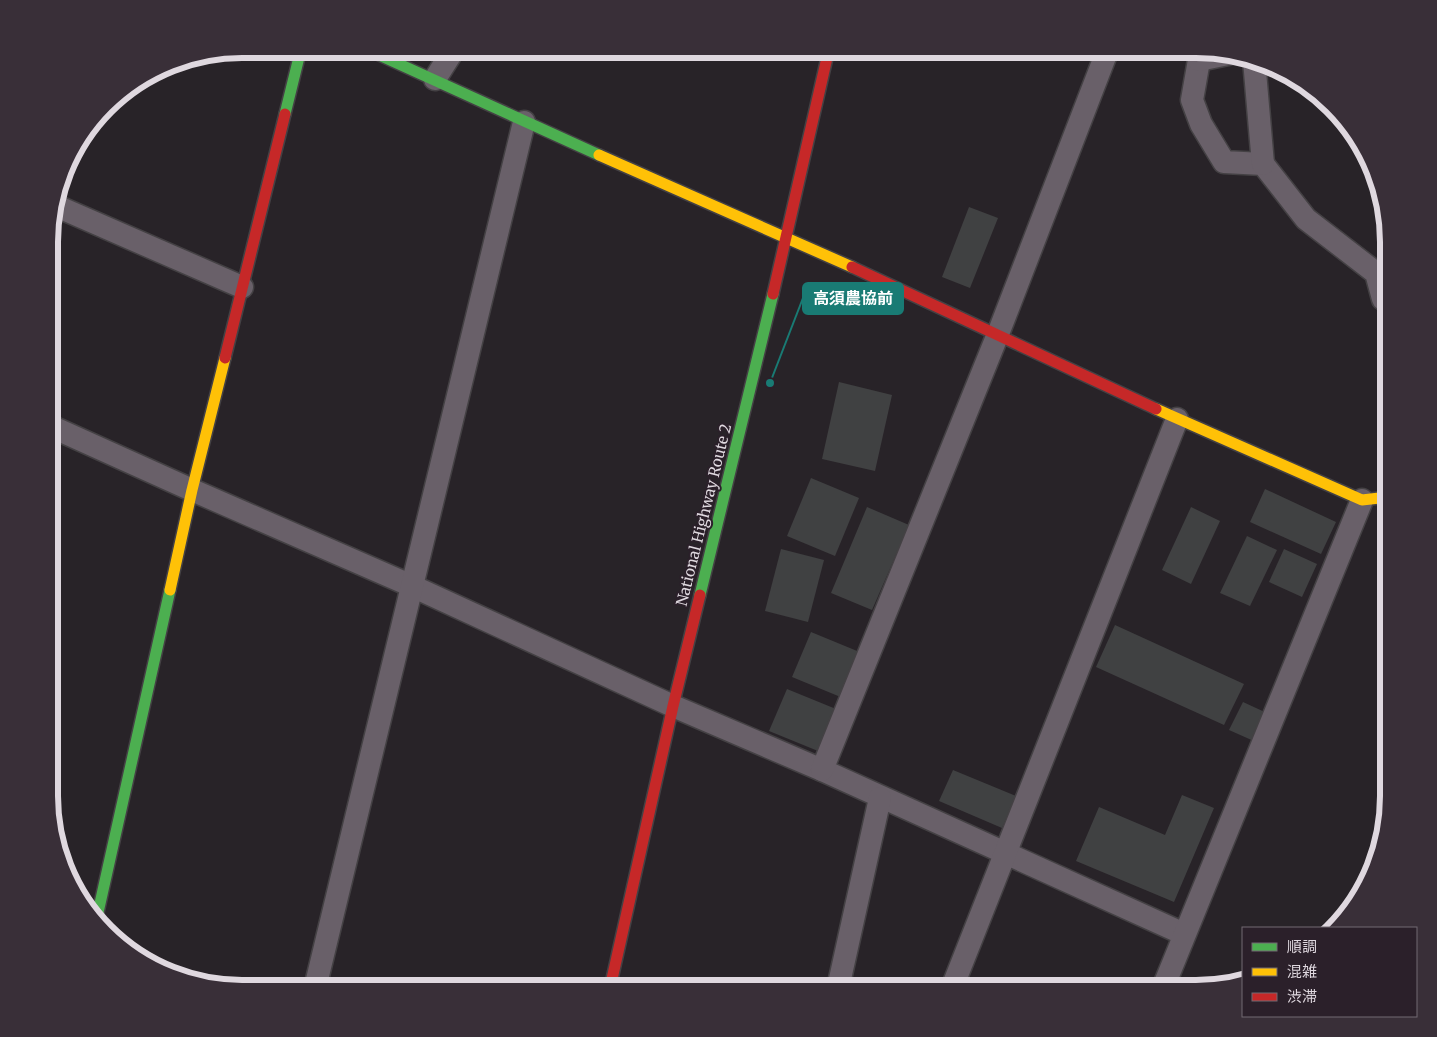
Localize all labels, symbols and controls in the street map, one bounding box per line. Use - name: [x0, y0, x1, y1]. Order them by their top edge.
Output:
- callout: 高須農協前: [803, 283, 903, 314]
- text: 高須農協前: [813, 288, 893, 308]
- street label: National Highway Route 2: [672, 422, 735, 608]
- legend: [1242, 927, 1417, 1017]
- text: 順調: [1287, 937, 1317, 956]
- text: 混雑: [1287, 962, 1317, 981]
- text: 渋滞: [1287, 987, 1317, 1006]

